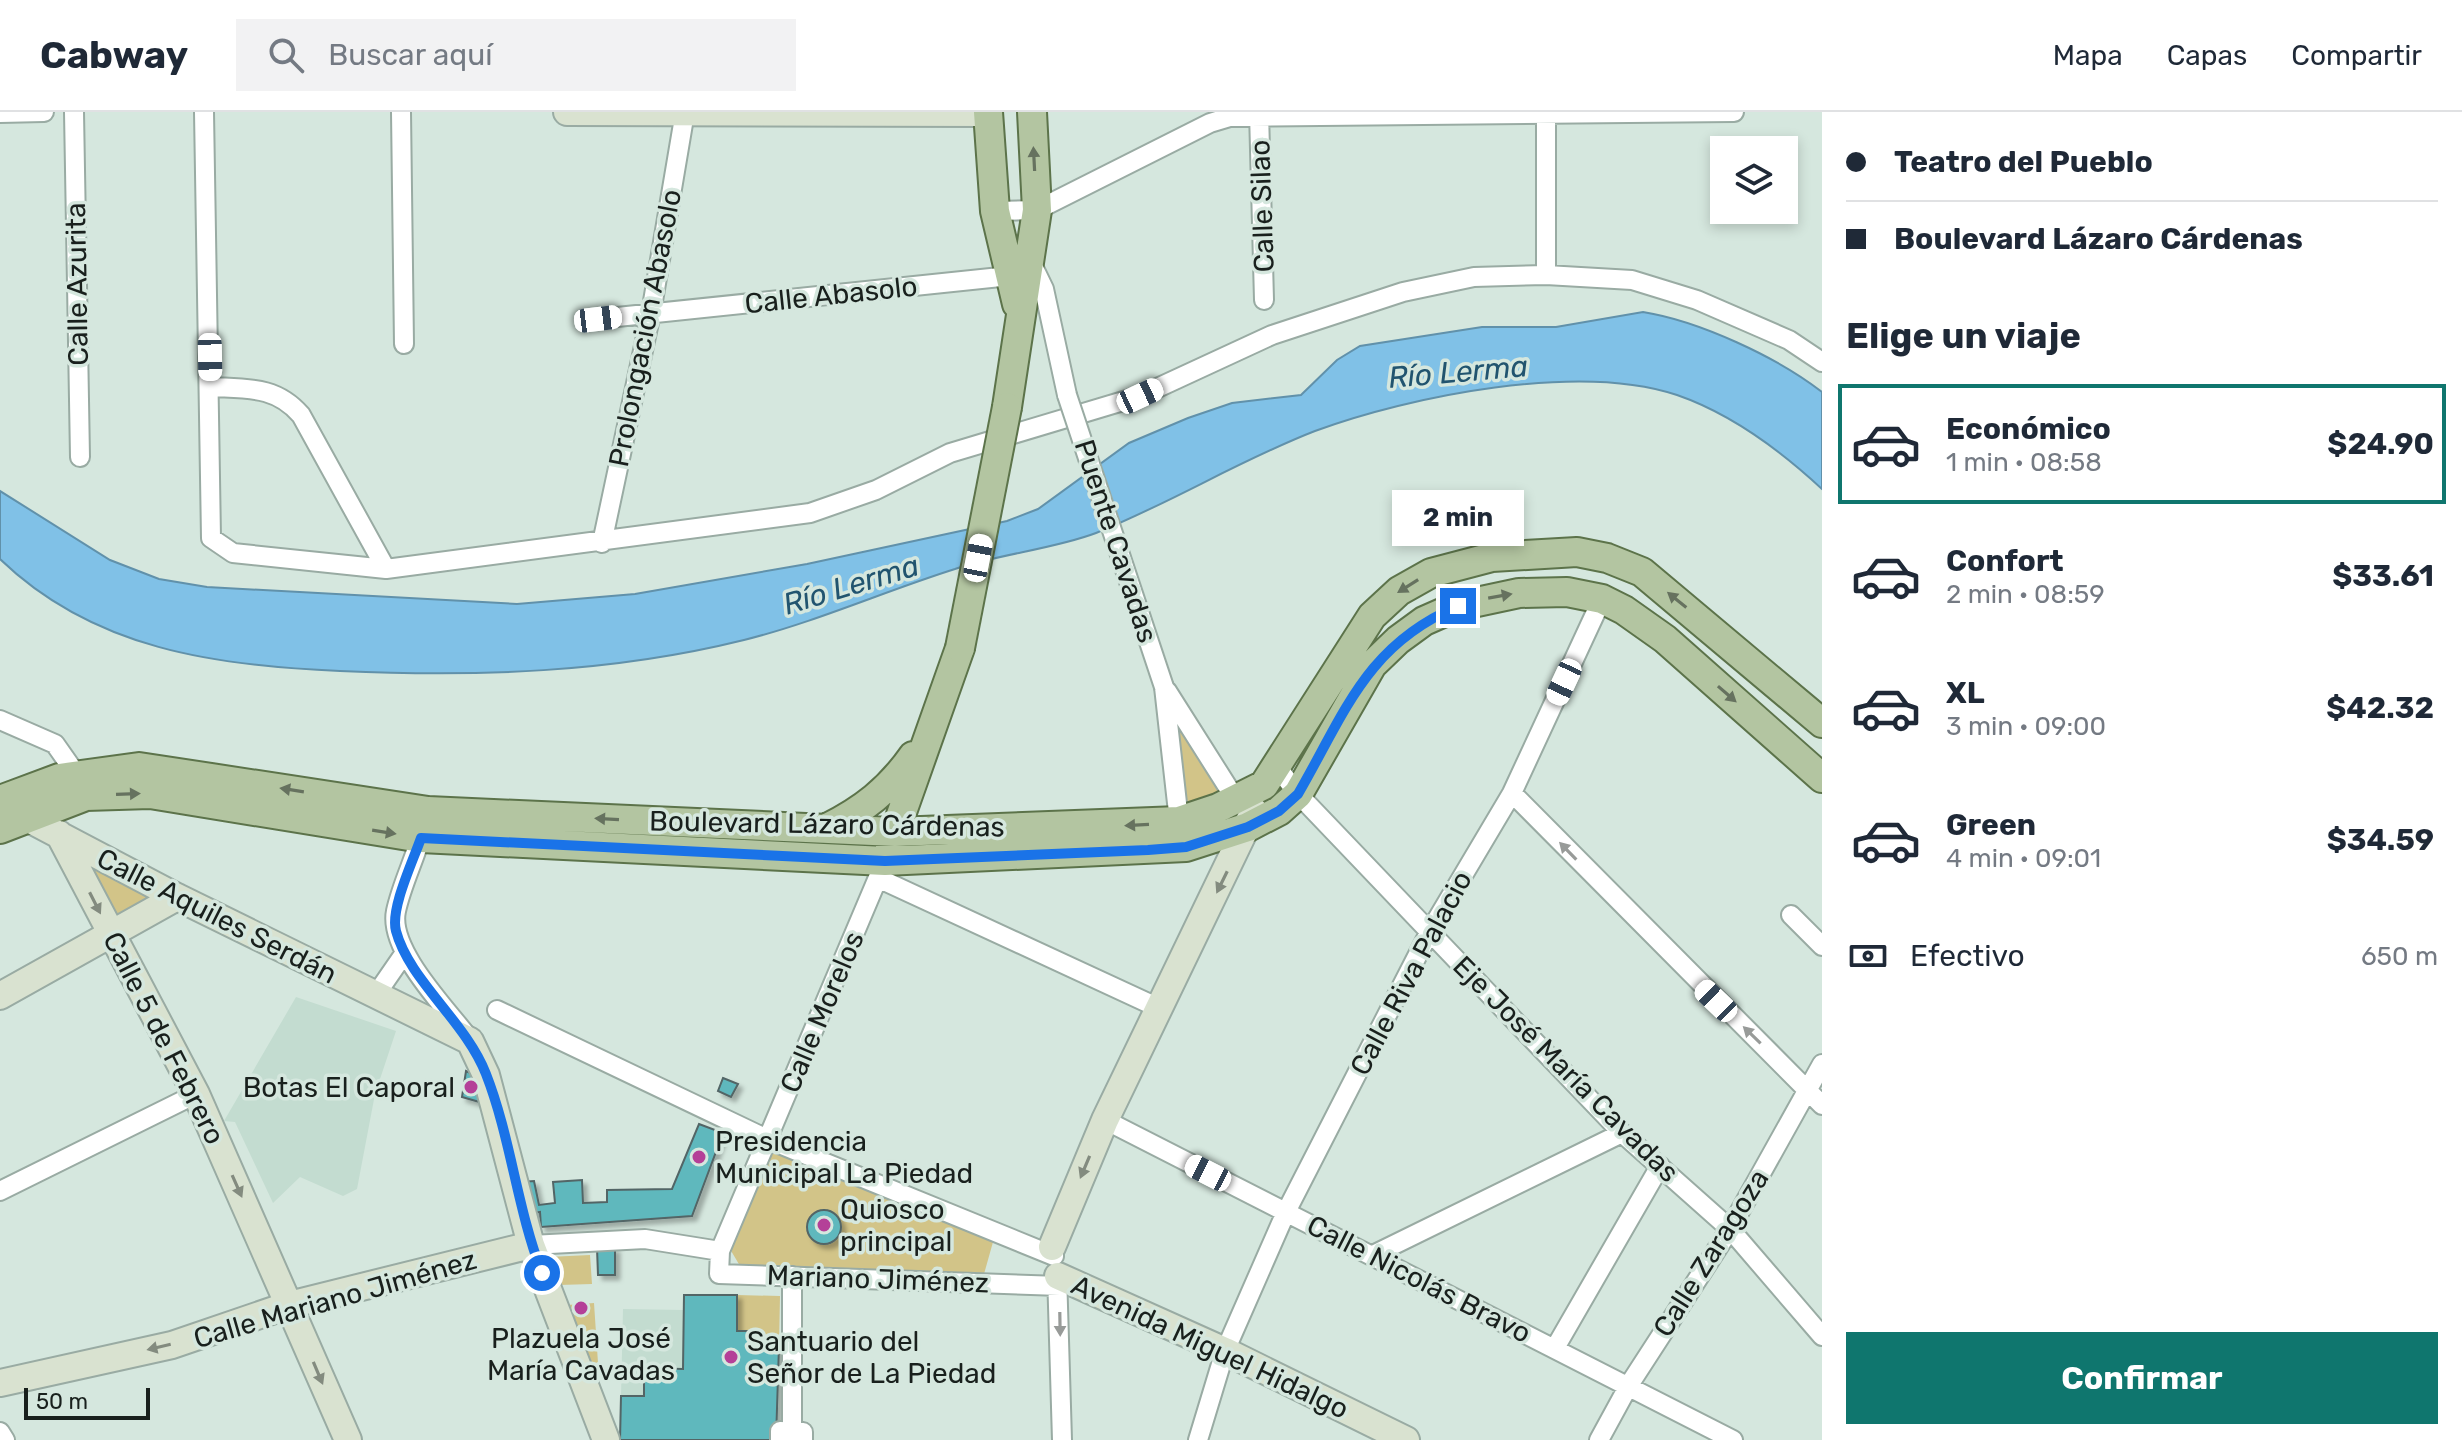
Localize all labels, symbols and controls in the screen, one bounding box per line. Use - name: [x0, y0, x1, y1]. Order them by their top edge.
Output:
- search box: [236, 19, 796, 91]
- text: Cabway: [40, 32, 188, 78]
- icon: search: [264, 33, 308, 77]
- text: Buscar aquí: [328, 37, 493, 73]
- text: Mapa: [2053, 39, 2123, 72]
- text: Capas: [2167, 39, 2247, 72]
- text: Compartir: [2291, 39, 2422, 72]
- map controls: [1710, 136, 1798, 224]
- button: layers: [1710, 136, 1798, 224]
- street label: Calle Silao: [1243, 139, 1281, 273]
- text: Teatro del Pueblo: [1894, 144, 2153, 180]
- one-way arrow: [1028, 146, 1041, 171]
- street label: Prolongación Abasolo: [602, 186, 688, 470]
- street label: Calle Azurita: [59, 202, 95, 366]
- text: Boulevard Lázaro Cárdenas: [1894, 221, 2303, 257]
- street label: Calle Abasolo: [743, 270, 919, 320]
- car: [573, 304, 623, 334]
- text: Elige un viaje: [1846, 314, 2081, 357]
- car: [198, 333, 222, 381]
- water label: Río Lerma: [1387, 348, 1529, 396]
- car: [1113, 375, 1167, 417]
- icon: car: [1850, 408, 1922, 480]
- text: Económico: [1946, 411, 2111, 447]
- text: $24.90: [2327, 426, 2434, 462]
- street label: Puente Cavadas: [1068, 435, 1164, 647]
- text: 1 min · 08:58: [1946, 447, 2102, 478]
- callout: 2 min: [1392, 490, 1524, 546]
- text: 2 min: [1423, 502, 1493, 533]
- car: [962, 532, 994, 584]
- icon: car: [1850, 540, 1922, 612]
- text: Confort: [1946, 543, 2064, 579]
- water label: Río Lerma: [779, 547, 923, 623]
- text: $33.61: [2332, 558, 2434, 594]
- one-way arrow: [1397, 579, 1419, 593]
- text: 2 min · 08:59: [1946, 579, 2105, 610]
- route end: [1440, 588, 1476, 624]
- one-way arrow: [1488, 590, 1513, 602]
- one-way arrow: [1668, 592, 1688, 609]
- car: [1543, 655, 1585, 709]
- icon: car: [1850, 672, 1922, 744]
- text: XL: [1946, 675, 1985, 711]
- one-way arrow: [1716, 685, 1736, 702]
- text: $42.32: [2326, 690, 2434, 726]
- text: 3 min · 09:00: [1946, 711, 2106, 742]
- one-way arrow: [280, 783, 305, 796]
- one-way arrow: [116, 788, 141, 801]
- street label: Boulevard Lázaro Cárdenas: [649, 804, 1005, 844]
- icon: car: [1850, 804, 1922, 876]
- text: Green: [1946, 807, 2036, 843]
- one-way arrow: [594, 812, 619, 825]
- one-way arrow: [1124, 818, 1150, 831]
- text: $34.59: [2327, 822, 2434, 858]
- one-way arrow: [372, 827, 397, 839]
- street label: Calle Aquiles Serdán: [92, 841, 342, 991]
- one-way arrow: [1560, 842, 1578, 861]
- text: 4 min · 09:01: [1946, 843, 2101, 874]
- street label: Calle Riva Palacio: [1343, 865, 1479, 1081]
- one-way arrow: [1215, 871, 1229, 894]
- one-way arrow: [89, 892, 102, 915]
- street label: Calle 5 de Febrero: [96, 926, 232, 1150]
- street label: Calle Morelos: [773, 926, 871, 1098]
- icon: cash: [1846, 934, 1890, 978]
- text: Efectivo: [1910, 938, 2025, 974]
- text: 650 m: [2361, 941, 2438, 972]
- street label: Eje José María Cavadas: [1446, 949, 1686, 1189]
- car: [1690, 976, 1742, 1026]
- one-way arrow: [1743, 1026, 1762, 1045]
- place label: Botas El Caporal: [243, 1071, 455, 1104]
- marker: Botas El Caporal: [462, 1078, 480, 1096]
- place label: Presidencia Municipal La Piedad: [715, 1125, 973, 1190]
- marker: Presidencia Municipal La Piedad: [690, 1148, 708, 1166]
- car: [1181, 1151, 1235, 1195]
- one-way arrow: [1079, 1155, 1092, 1179]
- street label: Calle Zaragoza: [1646, 1163, 1776, 1343]
- one-way arrow: [230, 1174, 243, 1198]
- place label: Quiosco principal: [840, 1193, 952, 1258]
- street label: Calle Nicolás Bravo: [1302, 1208, 1536, 1350]
- marker: Quiosco principal: [815, 1216, 833, 1234]
- street label: Calle Mariano Jiménez: [190, 1243, 480, 1355]
- route start: [524, 1255, 560, 1291]
- street label: Mariano Jiménez: [766, 1259, 990, 1299]
- street label: Avenida Miguel Hidalgo: [1066, 1268, 1354, 1426]
- marker: Plazuela José María Cavadas: [572, 1299, 590, 1317]
- one-way arrow: [1054, 1312, 1066, 1337]
- place label: Plazuela José María Cavadas: [487, 1322, 675, 1387]
- place label: Santuario del Señor de La Piedad: [747, 1325, 997, 1390]
- button: Confirmar: [1846, 1332, 2438, 1424]
- one-way arrow: [147, 1341, 172, 1354]
- marker: Santuario del Señor de La Piedad: [722, 1348, 740, 1366]
- one-way arrow: [312, 1361, 325, 1384]
- scale bar: [24, 1384, 150, 1420]
- text: 50 m: [36, 1388, 88, 1415]

